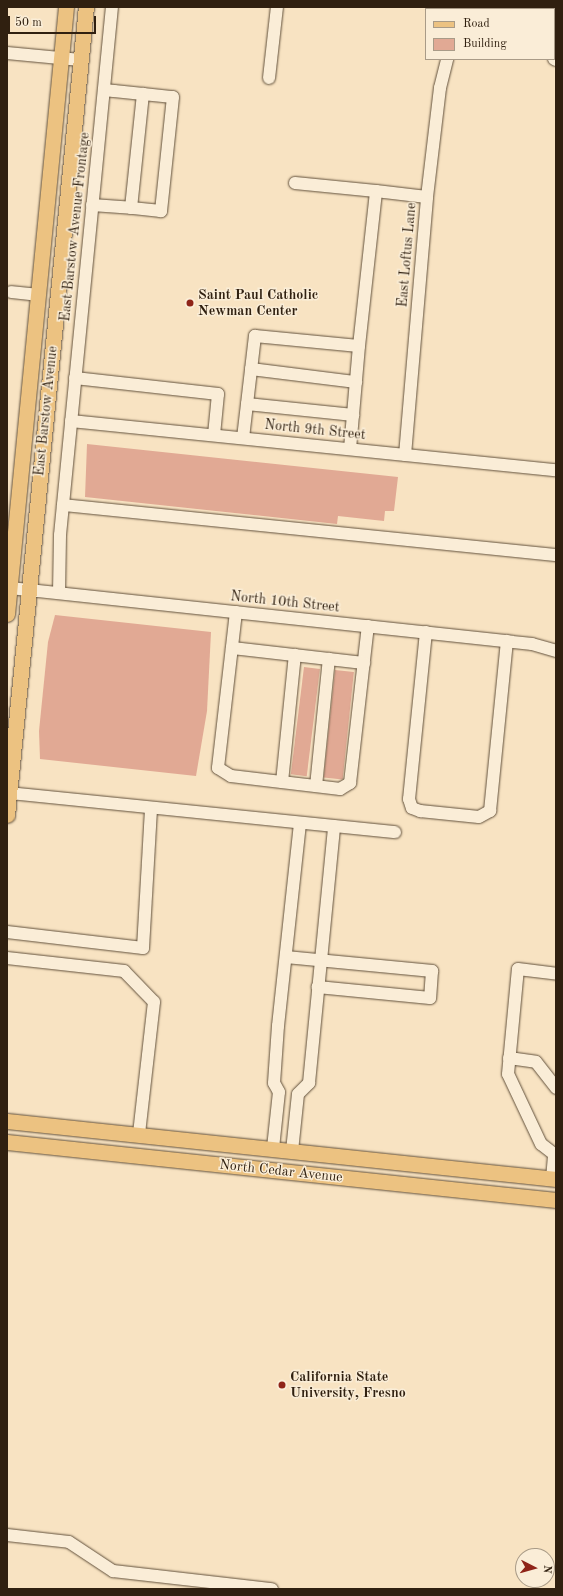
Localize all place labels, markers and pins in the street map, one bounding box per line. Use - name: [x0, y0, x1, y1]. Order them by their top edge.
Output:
- place label: Saint Paul Catholic Newman Center: [198, 287, 318, 320]
- marker: Saint Paul Catholic Newman Center: [185, 298, 195, 308]
- place label: California State University, Fresno: [290, 1369, 406, 1402]
- marker: California State University, Fresno: [277, 1380, 287, 1390]

